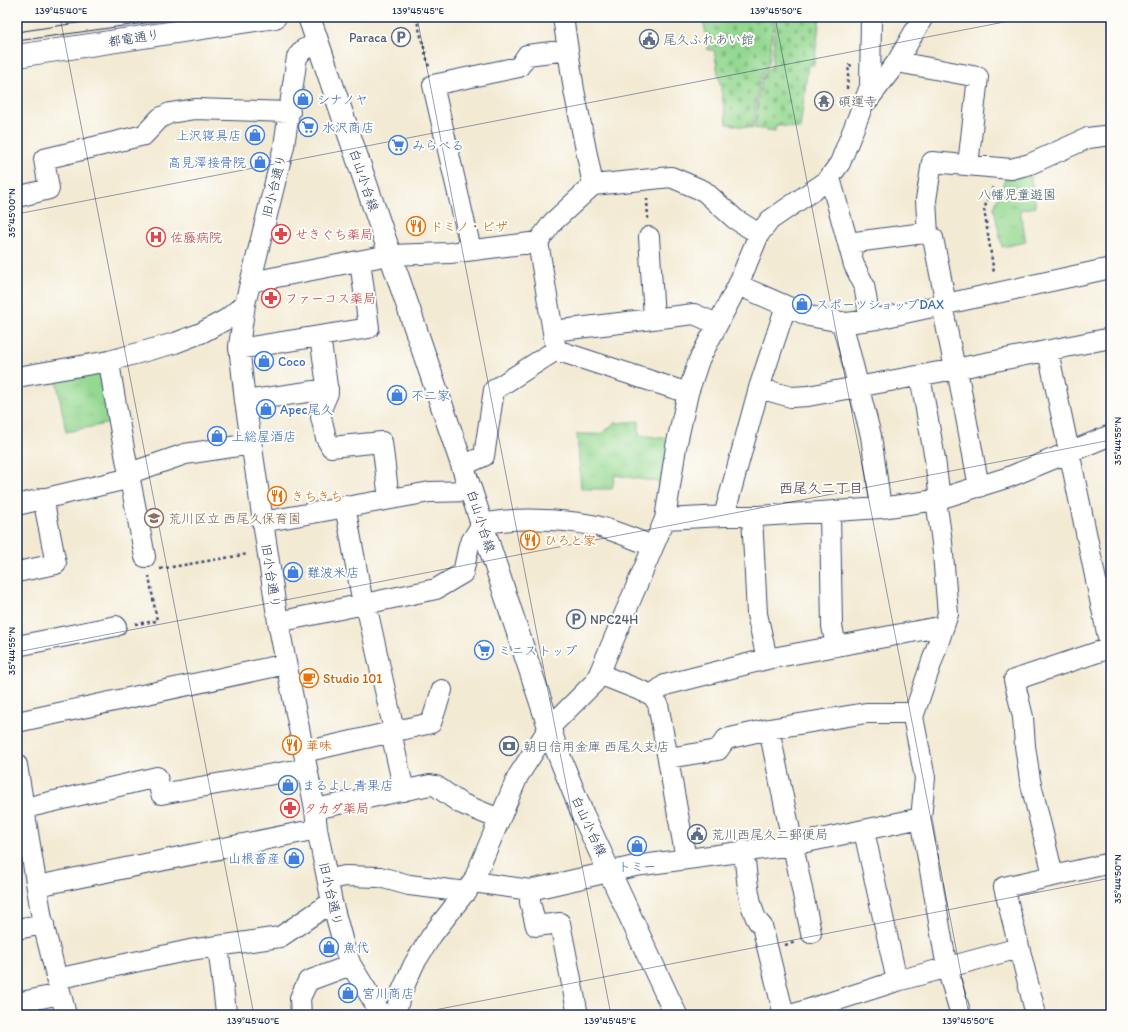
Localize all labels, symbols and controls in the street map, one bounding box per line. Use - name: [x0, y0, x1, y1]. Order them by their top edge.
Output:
- text: 139°45'40"E: [35, 4, 88, 17]
- text: 139°45'45"E: [392, 4, 444, 17]
- text: 139°45'50"E: [750, 4, 802, 17]
- parking icon: Paraca: [390, 26, 412, 48]
- street label: 都電通り: [107, 27, 161, 49]
- public building icon: 尾久ふれあい館: [638, 28, 660, 50]
- place label: Paraca: [349, 30, 387, 45]
- place label: 尾久ふれあい館: [663, 32, 754, 47]
- shop icon: シナノヤ: [292, 88, 314, 110]
- temple icon: 碩運寺: [813, 90, 835, 112]
- place label: シナノヤ: [317, 92, 368, 107]
- place label: 碩運寺: [838, 94, 877, 109]
- supermarket icon: 水沢商店: [297, 116, 319, 138]
- place label: 水沢商店: [322, 120, 374, 135]
- shop icon: 上沢寝具店: [244, 124, 266, 146]
- place label: 上沢寝具店: [176, 128, 241, 143]
- supermarket icon: みらべる: [387, 134, 409, 156]
- place label: みらべる: [412, 138, 464, 153]
- street label: 白山小台線: [346, 147, 382, 214]
- shop icon: 高見澤接骨院: [249, 151, 271, 173]
- street label: 旧小台通り: [259, 153, 289, 219]
- place label: 高見澤接骨院: [168, 155, 246, 170]
- park label: 八幡児童遊園: [978, 187, 1056, 202]
- text: 35°45'00"N: [5, 188, 18, 238]
- restaurant icon: ドミノ・ピザ: [405, 215, 427, 237]
- place label: ドミノ・ピザ: [430, 219, 508, 234]
- pharmacy icon: せきぐち薬局: [270, 223, 292, 245]
- hospital icon: 佐藤病院: [145, 226, 167, 248]
- place label: せきぐち薬局: [295, 227, 373, 242]
- place label: 佐藤病院: [170, 230, 222, 245]
- pharmacy icon: ファーコス薬局: [260, 287, 282, 309]
- place label: ファーコス薬局: [285, 291, 376, 306]
- shop icon: スポーツショップDAX: [791, 293, 813, 315]
- place label: スポーツショップDAX: [816, 297, 944, 312]
- shop icon: Coco: [253, 350, 275, 372]
- place label: Coco: [278, 354, 306, 369]
- shop icon: 不二家: [386, 384, 408, 406]
- place label: 不二家: [411, 388, 450, 403]
- shop icon: Apec尾久: [255, 398, 277, 420]
- place label: Apec尾久: [280, 402, 333, 417]
- text: 35°44'55"N: [1111, 417, 1124, 465]
- shop icon: 上総屋酒店: [206, 425, 228, 447]
- place label: 上総屋酒店: [231, 429, 296, 444]
- district label: 西尾久二丁目: [779, 480, 863, 497]
- restaurant icon: きちきち: [266, 485, 288, 507]
- street label: 白山小台線: [464, 488, 498, 555]
- place label: きちきち: [291, 489, 343, 504]
- school or university icon: 荒川区立 西尾久保育園: [143, 507, 165, 529]
- place label: 荒川区立 西尾久保育園: [168, 511, 301, 526]
- restaurant icon: ひろと家: [519, 529, 541, 551]
- place label: ひろと家: [544, 533, 596, 548]
- street label: 旧小台通り: [259, 543, 283, 609]
- shop icon: 難波米店: [282, 561, 304, 583]
- place label: 難波米店: [307, 565, 359, 580]
- parking icon: NPC24H: [565, 608, 587, 630]
- place label: NPC24H: [590, 612, 638, 627]
- text: 35°44'55"N: [5, 627, 18, 675]
- supermarket icon: ミニストップ: [473, 639, 495, 661]
- place label: ミニストップ: [498, 643, 577, 658]
- cafe icon: Studio 101: [298, 667, 320, 689]
- place label: Studio 101: [323, 671, 382, 686]
- restaurant icon: 華味: [281, 734, 303, 756]
- bank icon: 朝日信用金庫 西尾久支店: [498, 735, 520, 757]
- place label: 華味: [306, 738, 332, 753]
- place label: 朝日信用金庫 西尾久支店: [523, 739, 669, 754]
- shop icon: まるよし青果店: [277, 774, 299, 796]
- place label: まるよし青果店: [302, 778, 393, 793]
- street label: 白山小台線: [568, 793, 610, 860]
- pharmacy icon: タカダ薬局: [279, 797, 301, 819]
- place label: タカダ薬局: [304, 801, 369, 816]
- public building icon: 荒川西尾久二郵便局: [686, 823, 708, 845]
- place label: 荒川西尾久二郵便局: [711, 827, 828, 842]
- shop icon: トミー: [626, 835, 648, 857]
- shop icon: 山根畜産: [283, 847, 305, 869]
- place label: 山根畜産: [228, 851, 280, 866]
- text: 35°44'50"N: [1111, 854, 1124, 904]
- place label: トミー: [618, 859, 656, 874]
- street label: 旧小台通り: [316, 861, 346, 927]
- shop icon: 魚代: [318, 936, 340, 958]
- place label: 魚代: [343, 940, 369, 955]
- shop icon: 宮川商店: [337, 982, 359, 1004]
- place label: 宮川商店: [362, 986, 414, 1001]
- text: 139°45'40"E: [227, 1014, 280, 1027]
- text: 139°45'45"E: [584, 1014, 636, 1027]
- text: 139°45'50"E: [942, 1014, 994, 1027]

